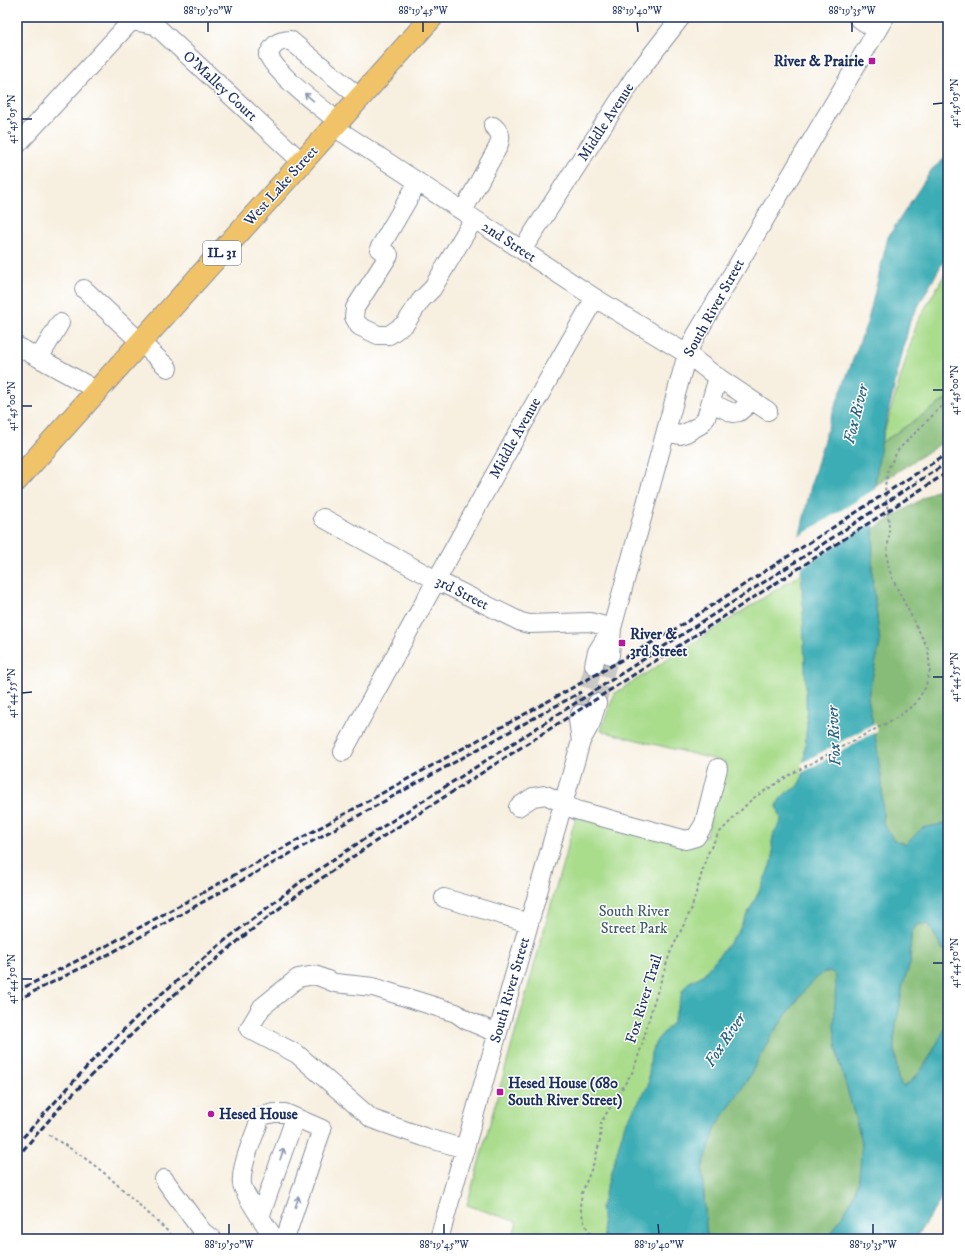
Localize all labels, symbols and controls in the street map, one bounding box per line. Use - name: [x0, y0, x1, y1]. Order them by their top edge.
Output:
- text: 88°19'50"W: [184, 5, 233, 17]
- text: 88°19'45"W: [398, 5, 448, 17]
- text: 88°19'40"W: [612, 5, 663, 17]
- text: 88°19'35"W: [828, 5, 876, 17]
- street label: O'Malley Court: [179, 47, 261, 125]
- place label: River & Prairie: [774, 52, 865, 71]
- marker: River & Prairie: [867, 56, 877, 66]
- text: 41°45'05"N: [949, 78, 961, 128]
- street label: Middle Avenue: [574, 79, 638, 165]
- one-way arrow: [303, 92, 314, 101]
- text: 41°45'05"N: [6, 94, 18, 144]
- street label: West Lake Street: [239, 142, 322, 231]
- street label: 2nd Street: [478, 217, 540, 267]
- road number: IL 31: [203, 241, 241, 265]
- street label: South River Street: [679, 255, 749, 360]
- text: 41°45'00"N: [949, 365, 961, 415]
- text: 41°45'00"N: [6, 381, 18, 431]
- water label: Fox River: [839, 381, 873, 446]
- street label: Middle Avenue: [485, 394, 545, 482]
- street label: 3rd Street: [432, 572, 492, 615]
- place label: River & 3rd Street: [630, 625, 688, 661]
- marker: River & 3rd Street: [617, 638, 627, 648]
- text: 41°44'55"N: [949, 652, 961, 702]
- text: 41°44'55"N: [6, 668, 18, 718]
- water label: Fox River: [822, 704, 846, 767]
- park label: South River Street Park: [599, 902, 670, 938]
- street label: South River Street: [486, 935, 534, 1045]
- text: 41°44'50"N: [949, 938, 961, 988]
- street label: Fox River Trail: [621, 952, 667, 1046]
- text: 41°44'50"N: [6, 954, 18, 1004]
- water label: Fox River: [700, 1008, 751, 1071]
- place label: Hesed House (680 South River Street): [508, 1074, 622, 1110]
- marker: Hesed House (680 South River Street): [495, 1087, 505, 1097]
- place label: Hesed House: [219, 1105, 298, 1124]
- marker: Hesed House: [206, 1109, 216, 1119]
- one-way arrow: [279, 1149, 287, 1161]
- one-way arrow: [294, 1197, 302, 1209]
- text: 88°19'50"W: [205, 1239, 254, 1251]
- text: 88°19'45"W: [419, 1239, 469, 1251]
- text: 88°19'40"W: [634, 1239, 685, 1251]
- text: 88°19'35"W: [849, 1239, 897, 1251]

